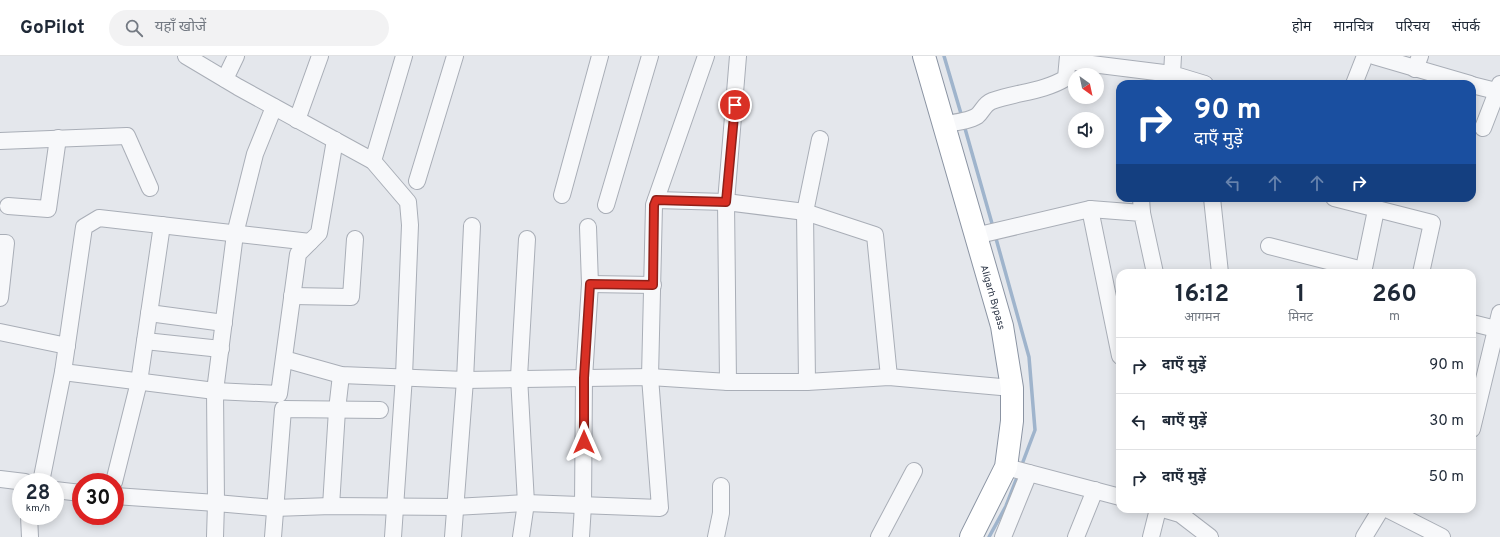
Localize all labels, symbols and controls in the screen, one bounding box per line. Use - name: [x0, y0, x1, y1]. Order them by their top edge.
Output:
- search box: [109, 10, 389, 46]
- text: GoPilot: [20, 16, 85, 40]
- icon: search: [123, 17, 145, 39]
- text: यहाँ खोजें: [155, 18, 206, 37]
- text: होम: [1292, 19, 1311, 36]
- text: मानचित्र: [1333, 19, 1374, 36]
- text: परिचय: [1396, 19, 1430, 36]
- text: संपर्क: [1452, 19, 1480, 36]
- north arrow: [1068, 68, 1104, 104]
- map controls: [1068, 68, 1104, 148]
- pin: [718, 88, 752, 122]
- text: 90 m: [1194, 93, 1261, 129]
- icon: arrive: [724, 94, 746, 116]
- icon: right: [1128, 96, 1180, 148]
- button: sound: [1068, 112, 1104, 148]
- text: दाएँ मुड़ें: [1194, 128, 1243, 151]
- icon: left: [1222, 172, 1244, 194]
- icon: ahead: [1264, 172, 1286, 194]
- icon: ahead: [1306, 172, 1328, 194]
- icon: right: [1348, 172, 1370, 194]
- street label: Aligarh Bypass: [977, 264, 1008, 331]
- text: 16:12: [1175, 280, 1229, 310]
- text: 1: [1296, 280, 1305, 310]
- text: 260: [1372, 280, 1417, 310]
- text: m: [1389, 309, 1400, 325]
- text: आगमन: [1184, 310, 1220, 326]
- text: मिनट: [1288, 310, 1313, 326]
- icon: right: [1128, 355, 1150, 377]
- text: दाएँ मुड़ें: [1162, 356, 1206, 375]
- text: 90 m: [1429, 356, 1464, 375]
- icon: left: [1128, 411, 1150, 433]
- text: बाएँ मुड़ें: [1162, 412, 1207, 431]
- text: 30 m: [1429, 412, 1464, 431]
- position arrow: [563, 421, 605, 463]
- icon: right: [1128, 467, 1150, 489]
- text: दाएँ मुड़ें: [1162, 468, 1206, 487]
- text: 50 m: [1429, 468, 1464, 487]
- speed limit sign: 30: [72, 473, 124, 525]
- text: 28: [26, 481, 50, 507]
- text: km/h: [26, 502, 50, 515]

